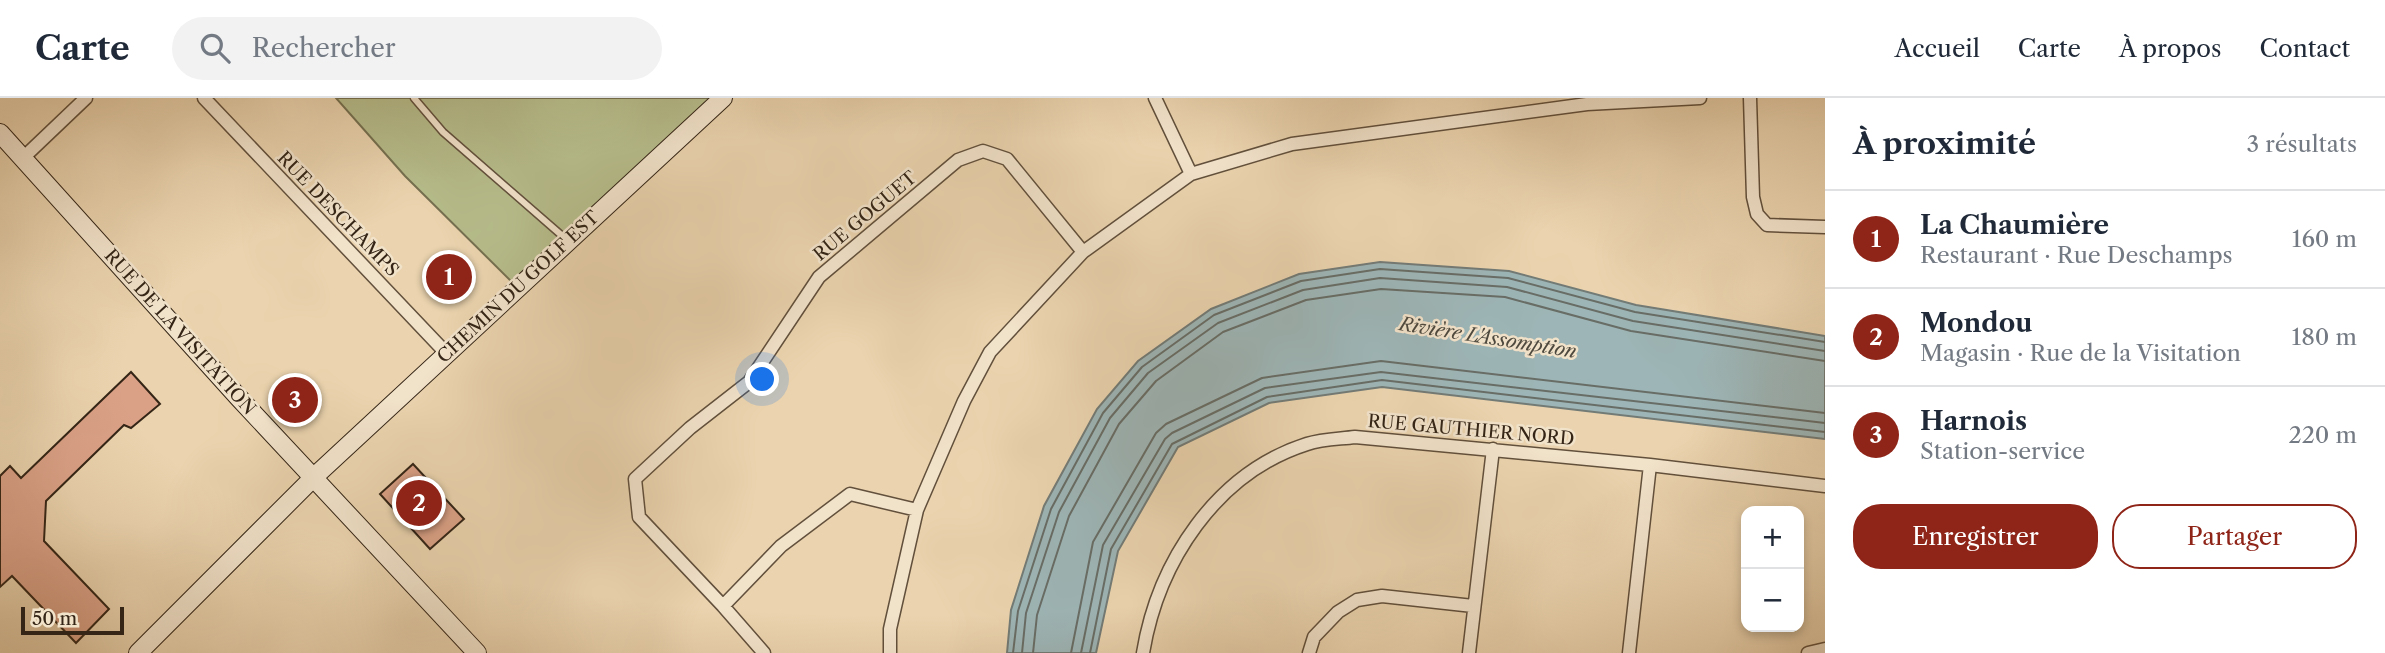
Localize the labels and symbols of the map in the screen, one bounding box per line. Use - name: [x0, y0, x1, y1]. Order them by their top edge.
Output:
- street label: RUE DESCHAMPS: [273, 147, 403, 281]
- street label: RUE GOGUET: [809, 166, 921, 265]
- street label: CHEMIN DU GOLF EST: [433, 206, 604, 368]
- street label: RUE DE LA VISITATION: [100, 245, 260, 419]
- pin: 1: [426, 251, 472, 303]
- water label: Rivière L'Assomption: [1396, 312, 1578, 363]
- your location: [745, 362, 779, 396]
- pin: 3: [272, 374, 318, 426]
- street label: RUE GAUTHIER NORD: [1367, 410, 1575, 450]
- pin: 2: [396, 477, 442, 529]
- scale bar: [21, 604, 124, 636]

